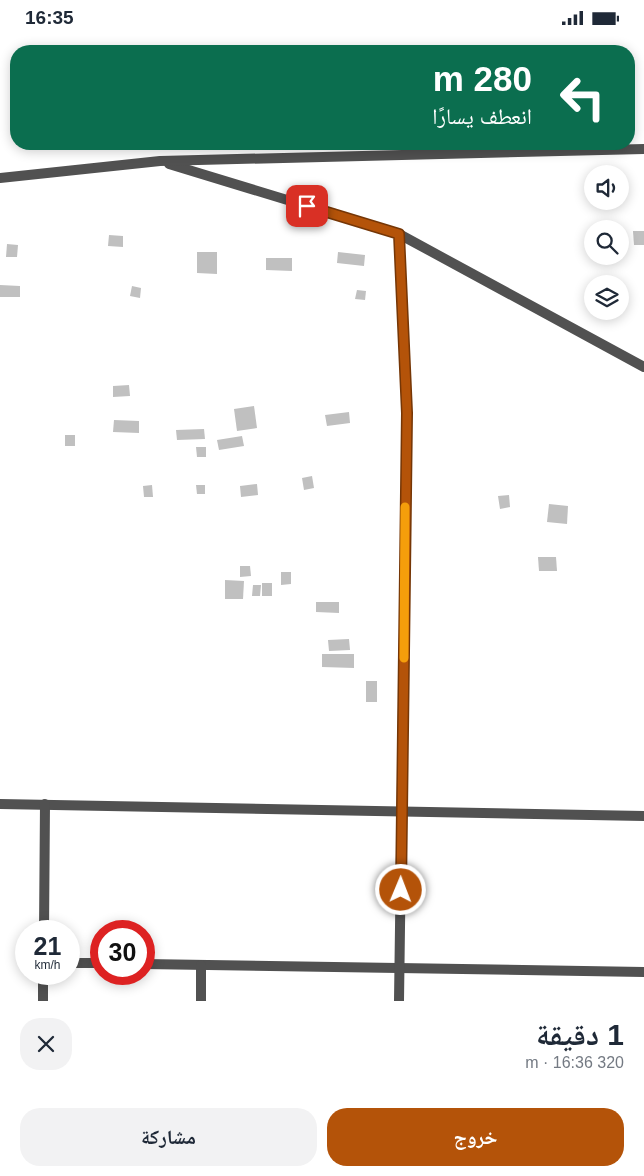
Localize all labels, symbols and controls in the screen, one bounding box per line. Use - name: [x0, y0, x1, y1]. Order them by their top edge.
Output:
- text: 16:35: [25, 7, 74, 28]
- text: 280 m: [433, 59, 532, 98]
- icon: left: [550, 65, 615, 130]
- text: انعطف يسارًا: [432, 104, 532, 129]
- map controls: [584, 165, 629, 320]
- button: sound: [584, 165, 629, 210]
- pin: [286, 185, 328, 227]
- icon: arrive: [293, 192, 321, 220]
- button: search: [584, 220, 629, 265]
- button: layers: [584, 275, 629, 320]
- position arrow: [374, 863, 426, 915]
- speed limit sign: 30: [90, 920, 155, 985]
- text: 21: [34, 932, 61, 960]
- text: km/h: [34, 958, 61, 972]
- button: close: [20, 1018, 72, 1070]
- text: 1 دقيقة: [536, 1018, 624, 1051]
- text: 320 m · 16:36: [525, 1054, 624, 1071]
- button: مشاركة: [20, 1108, 317, 1166]
- button: خروج: [327, 1108, 624, 1166]

